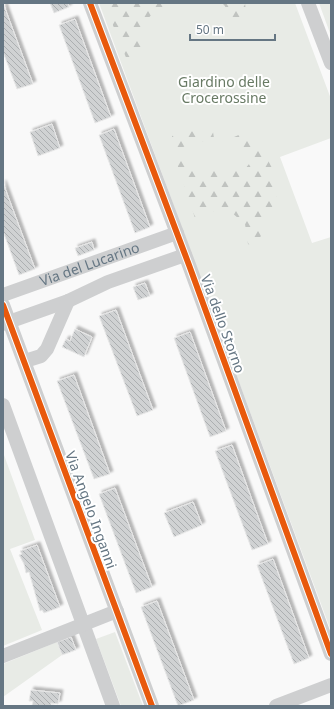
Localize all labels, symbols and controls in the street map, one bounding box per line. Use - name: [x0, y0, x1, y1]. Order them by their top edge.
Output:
- scale bar: [190, 16, 275, 42]
- text: 50 m: [196, 21, 224, 38]
- park label: Giardino delle Crocerossine: [178, 72, 270, 107]
- street label: Via del Lucarino: [37, 237, 142, 290]
- street label: Via dello Storno: [197, 272, 250, 376]
- street label: Via Angelo Inganni: [61, 448, 122, 571]

